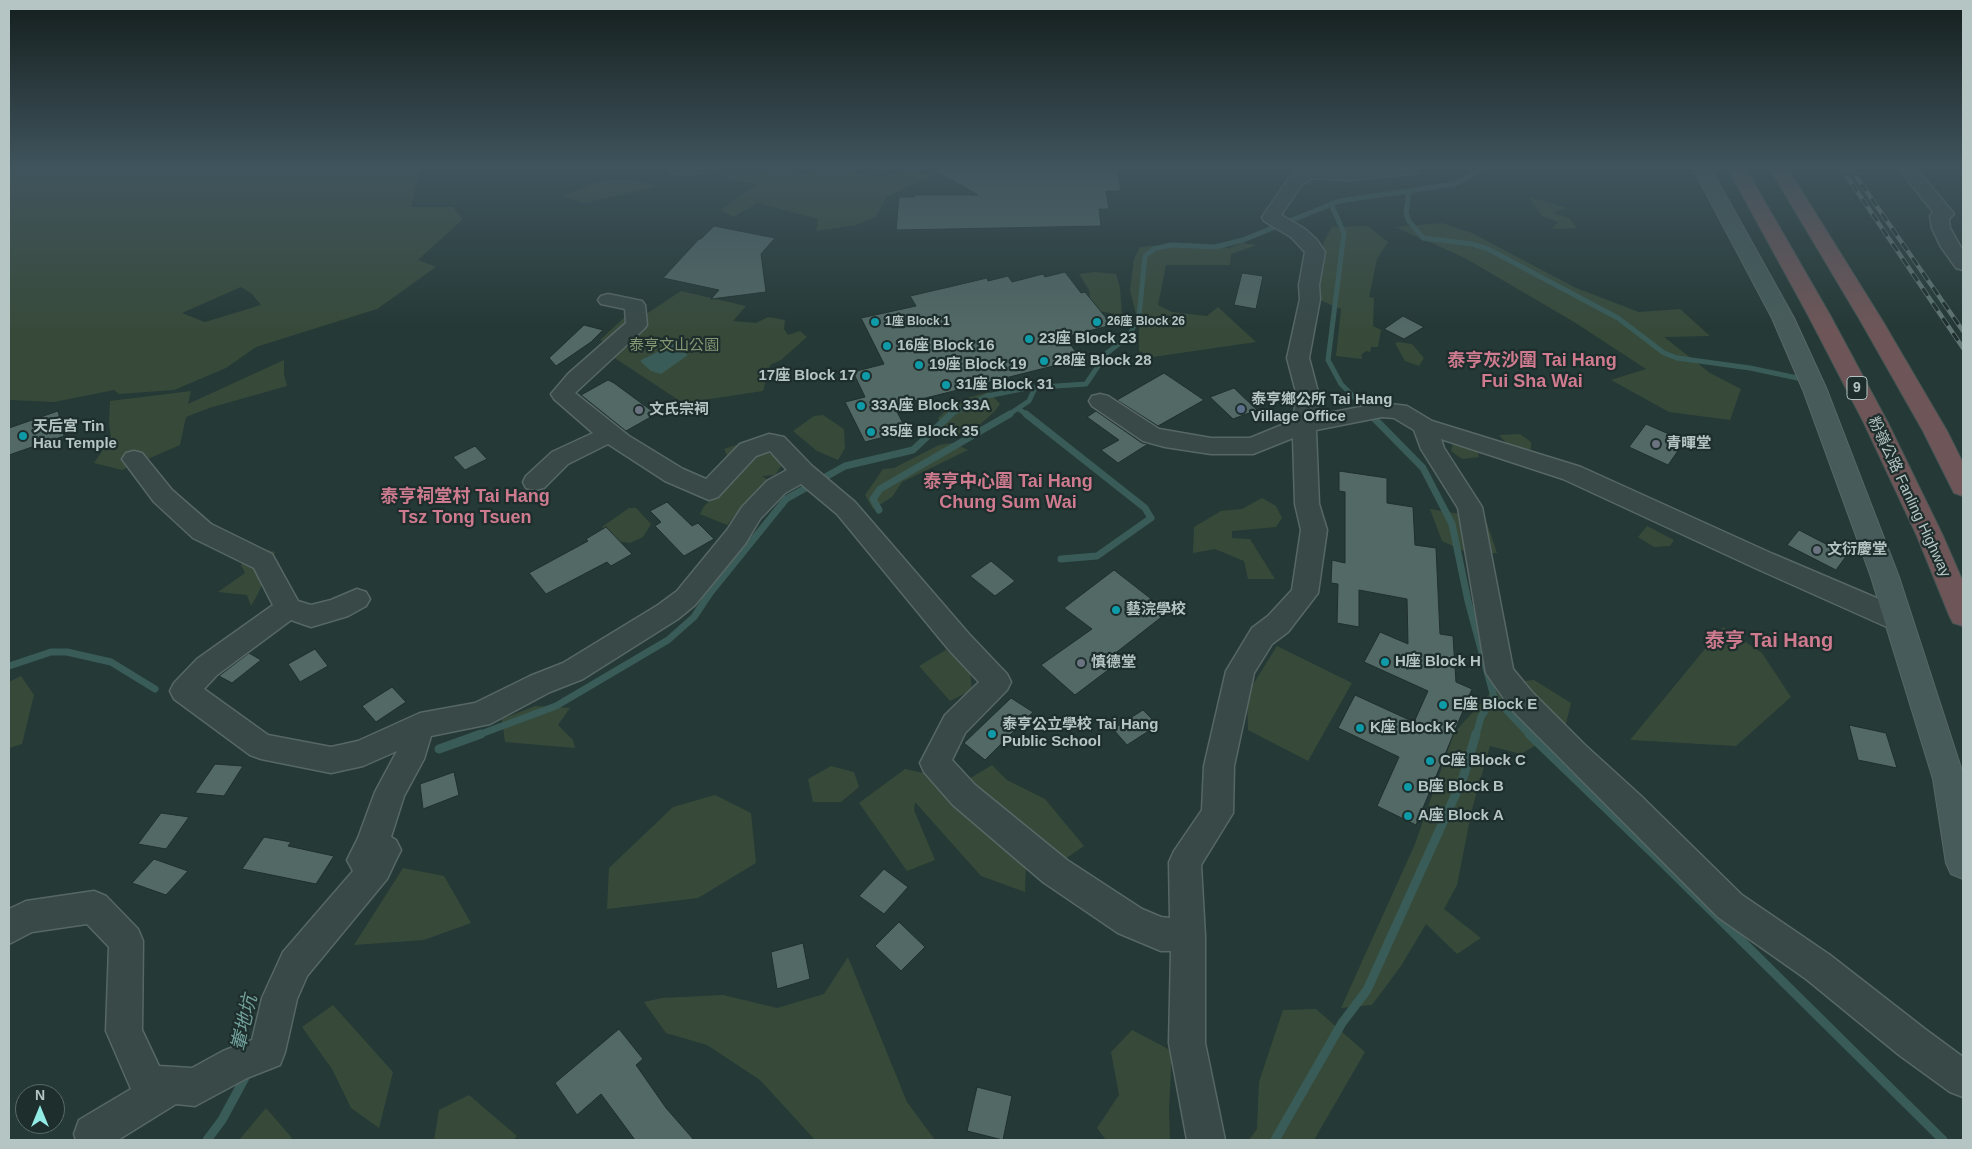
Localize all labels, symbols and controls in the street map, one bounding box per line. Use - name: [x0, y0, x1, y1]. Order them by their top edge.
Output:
- place label: 1座 Block 1: [885, 315, 950, 329]
- place label: 26座 Block 26: [1107, 315, 1185, 329]
- marker: 1座 Block 1: [869, 316, 881, 328]
- marker: 26座 Block 26: [1091, 316, 1103, 328]
- place label: 23座 Block 23: [1039, 330, 1137, 348]
- marker: 23座 Block 23: [1023, 333, 1035, 345]
- park label: 泰亨文山公園: [629, 337, 719, 355]
- place label: 16座 Block 16: [897, 337, 995, 355]
- marker: 16座 Block 16: [881, 340, 893, 352]
- district label: 泰亨灰沙圍 Tai Hang Fui Sha Wai: [1447, 350, 1617, 392]
- place label: 28座 Block 28: [1054, 352, 1152, 370]
- marker: 28座 Block 28: [1038, 355, 1050, 367]
- place label: 19座 Block 19: [929, 356, 1027, 374]
- marker: 19座 Block 19: [913, 359, 925, 371]
- place label: 17座 Block 17: [758, 367, 856, 385]
- marker: 17座 Block 17: [860, 370, 872, 382]
- place label: 31座 Block 31: [956, 376, 1054, 394]
- road number: 9: [1847, 376, 1867, 399]
- marker: 31座 Block 31: [940, 379, 952, 391]
- place label: 泰亨鄉公所 Tai Hang Village Office: [1251, 391, 1392, 426]
- place label: 33A座 Block 33A: [871, 397, 990, 415]
- marker: 33A座 Block 33A: [855, 400, 867, 412]
- place label: 文氏宗祠: [649, 401, 709, 419]
- marker: 泰亨鄉公所 Tai Hang Village Office: [1235, 403, 1247, 415]
- marker: 文氏宗祠: [633, 404, 645, 416]
- street label: 粉嶺公路 Fanling Highway: [1864, 414, 1954, 580]
- place label: 天后宮 Tin Hau Temple: [33, 418, 117, 453]
- place label: 35座 Block 35: [881, 423, 979, 441]
- marker: 35座 Block 35: [865, 426, 877, 438]
- marker: 天后宮 Tin Hau Temple: [17, 430, 29, 442]
- place label: 青暉堂: [1666, 435, 1711, 453]
- marker: 青暉堂: [1650, 438, 1662, 450]
- district label: 泰亨中心圍 Tai Hang Chung Sum Wai: [923, 471, 1093, 514]
- district label: 泰亨祠堂村 Tai Hang Tsz Tong Tsuen: [380, 486, 550, 528]
- place label: 文衍慶堂: [1827, 541, 1887, 559]
- marker: 文衍慶堂: [1811, 544, 1823, 556]
- place label: 藝浣學校: [1126, 601, 1186, 619]
- marker: 藝浣學校: [1110, 604, 1122, 616]
- district label: 泰亨 Tai Hang: [1705, 629, 1833, 653]
- place label: H座 Block H: [1395, 653, 1481, 671]
- place label: 慎德堂: [1091, 654, 1136, 672]
- marker: H座 Block H: [1379, 656, 1391, 668]
- marker: 慎德堂: [1075, 657, 1087, 669]
- place label: E座 Block E: [1453, 696, 1537, 714]
- marker: E座 Block E: [1437, 699, 1449, 711]
- place label: 泰亨公立學校 Tai Hang Public School: [1002, 716, 1158, 751]
- place label: K座 Block K: [1370, 719, 1456, 737]
- marker: K座 Block K: [1354, 722, 1366, 734]
- marker: 泰亨公立學校 Tai Hang Public School: [986, 728, 998, 740]
- place label: C座 Block C: [1440, 752, 1526, 770]
- marker: C座 Block C: [1424, 755, 1436, 767]
- place label: B座 Block B: [1418, 778, 1504, 796]
- marker: B座 Block B: [1402, 781, 1414, 793]
- place label: A座 Block A: [1418, 807, 1504, 825]
- marker: A座 Block A: [1402, 810, 1414, 822]
- water label: 輋地坑: [227, 993, 263, 1053]
- north arrow: [15, 1084, 65, 1134]
- text: N: [35, 1087, 45, 1103]

